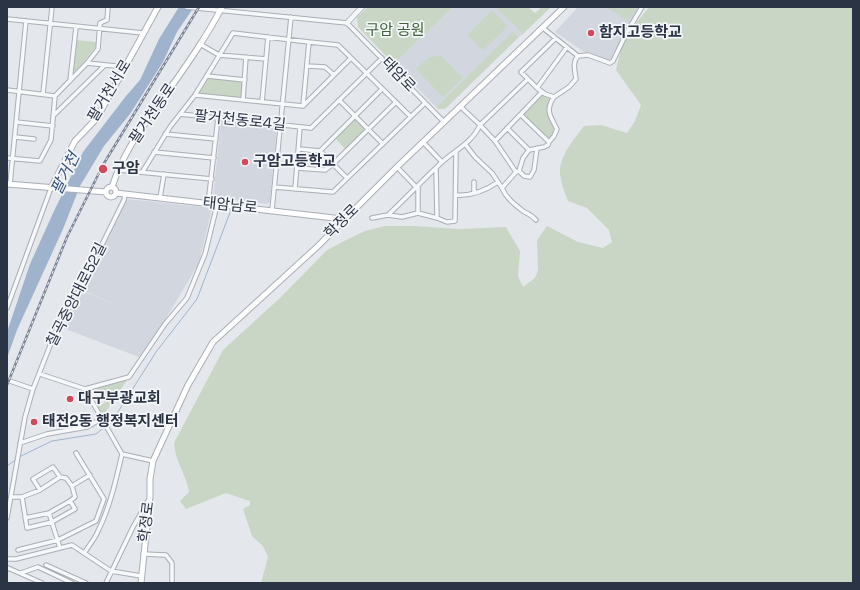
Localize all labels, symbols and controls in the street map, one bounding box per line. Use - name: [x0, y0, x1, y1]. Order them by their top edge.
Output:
- park label: 구암 공원: [365, 22, 425, 40]
- place label: 함지고등학교: [599, 24, 682, 42]
- marker: 함지고등학교: [586, 28, 596, 38]
- street label: 태암로: [377, 54, 419, 96]
- street label: 팔거천서로: [85, 57, 135, 125]
- street label: 팔거천동로: [126, 80, 180, 148]
- street label: 팔거천동로4길: [193, 107, 287, 135]
- water label: 팔거천: [48, 150, 84, 198]
- place label: 구암고등학교: [253, 153, 336, 171]
- marker: 구암고등학교: [240, 157, 250, 167]
- place label: 구암: [112, 160, 140, 178]
- marker: 구암: [97, 163, 109, 175]
- street label: 태암남로: [202, 194, 258, 218]
- street label: 학정로: [321, 201, 363, 243]
- street label: 칠곡중앙대로52길: [43, 240, 111, 350]
- place label: 대구부광교회: [78, 390, 161, 408]
- marker: 대구부광교회: [65, 394, 75, 404]
- place label: 태전2동 행정복지센터: [42, 413, 179, 431]
- marker: 태전2동 행정복지센터: [29, 417, 39, 427]
- street label: 학정로: [136, 500, 158, 544]

